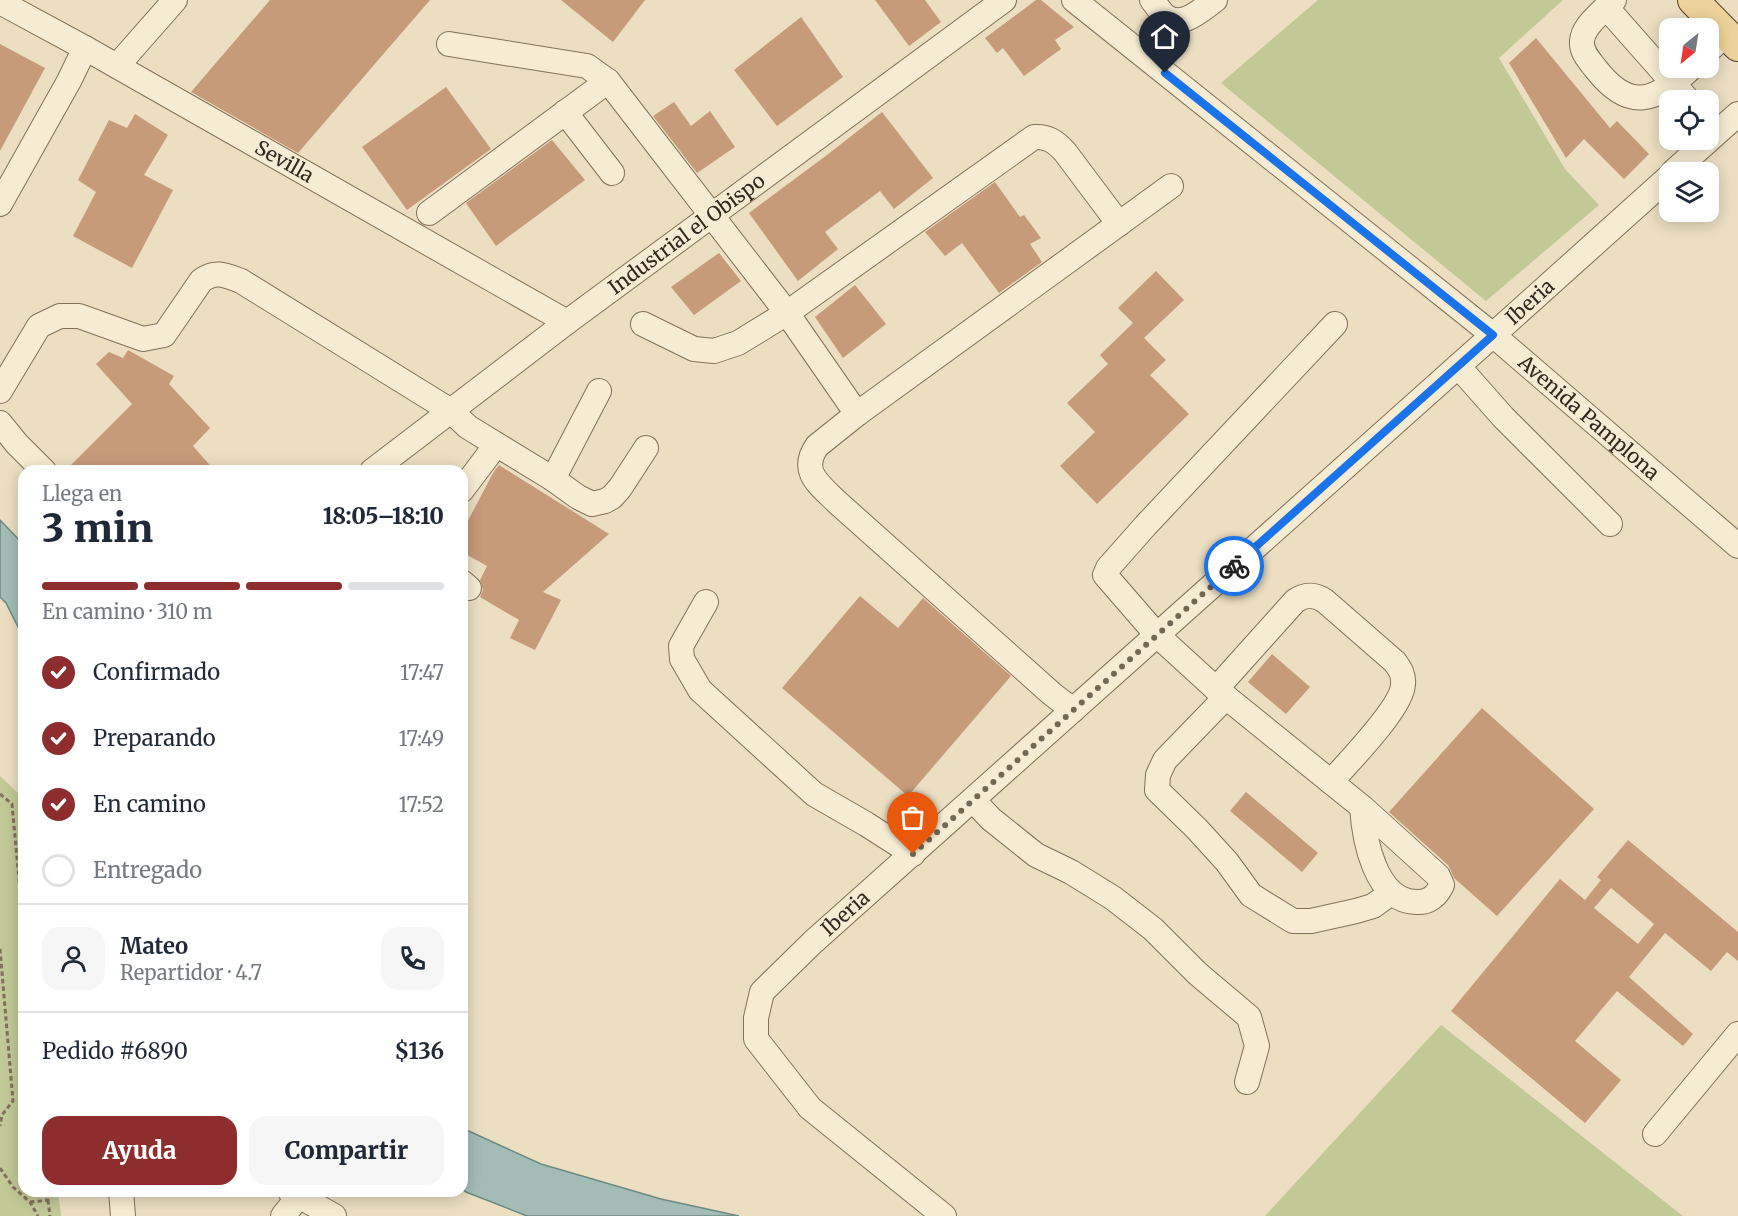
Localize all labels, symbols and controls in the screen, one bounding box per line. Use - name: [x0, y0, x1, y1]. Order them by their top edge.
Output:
- pin: [1139, 11, 1190, 73]
- north arrow: [1659, 18, 1719, 78]
- map controls: [1659, 18, 1719, 222]
- icon: home: [1148, 20, 1181, 53]
- button: locate: [1659, 90, 1719, 150]
- street label: Sevilla: [251, 134, 319, 188]
- button: layers: [1659, 162, 1719, 222]
- street label: Industrial el Obispo: [603, 167, 770, 299]
- street label: Iberia: [1500, 273, 1559, 330]
- street label: Avenida Pamplona: [1513, 349, 1665, 485]
- text: Llega en: [42, 481, 122, 506]
- text: 18:05–18:10: [323, 502, 444, 530]
- text: 3 min: [42, 504, 153, 553]
- courier: [1204, 536, 1264, 596]
- icon: bike: [1218, 550, 1251, 583]
- text: En camino · 310 m: [42, 599, 213, 624]
- icon: check: [42, 656, 75, 689]
- text: Confirmado: [93, 658, 220, 686]
- text: 17:47: [400, 660, 444, 685]
- icon: check: [42, 722, 75, 755]
- text: Preparando: [93, 724, 216, 752]
- text: 17:49: [399, 726, 444, 751]
- icon: check: [42, 788, 75, 821]
- text: En camino: [93, 790, 206, 818]
- text: 17:52: [399, 792, 444, 817]
- pin: [887, 792, 938, 854]
- icon: bag: [896, 801, 929, 834]
- text: Entregado: [93, 856, 202, 884]
- street label: Iberia: [815, 884, 875, 941]
- button: person: [42, 927, 105, 990]
- button: phone: [381, 927, 444, 990]
- text: Mateo: [120, 932, 188, 960]
- text: Repartidor · 4.7: [120, 960, 262, 985]
- text: Pedido #6890: [42, 1037, 188, 1065]
- text: $136: [395, 1037, 444, 1065]
- button: Ayuda: [42, 1116, 237, 1185]
- button: Compartir: [249, 1116, 444, 1185]

